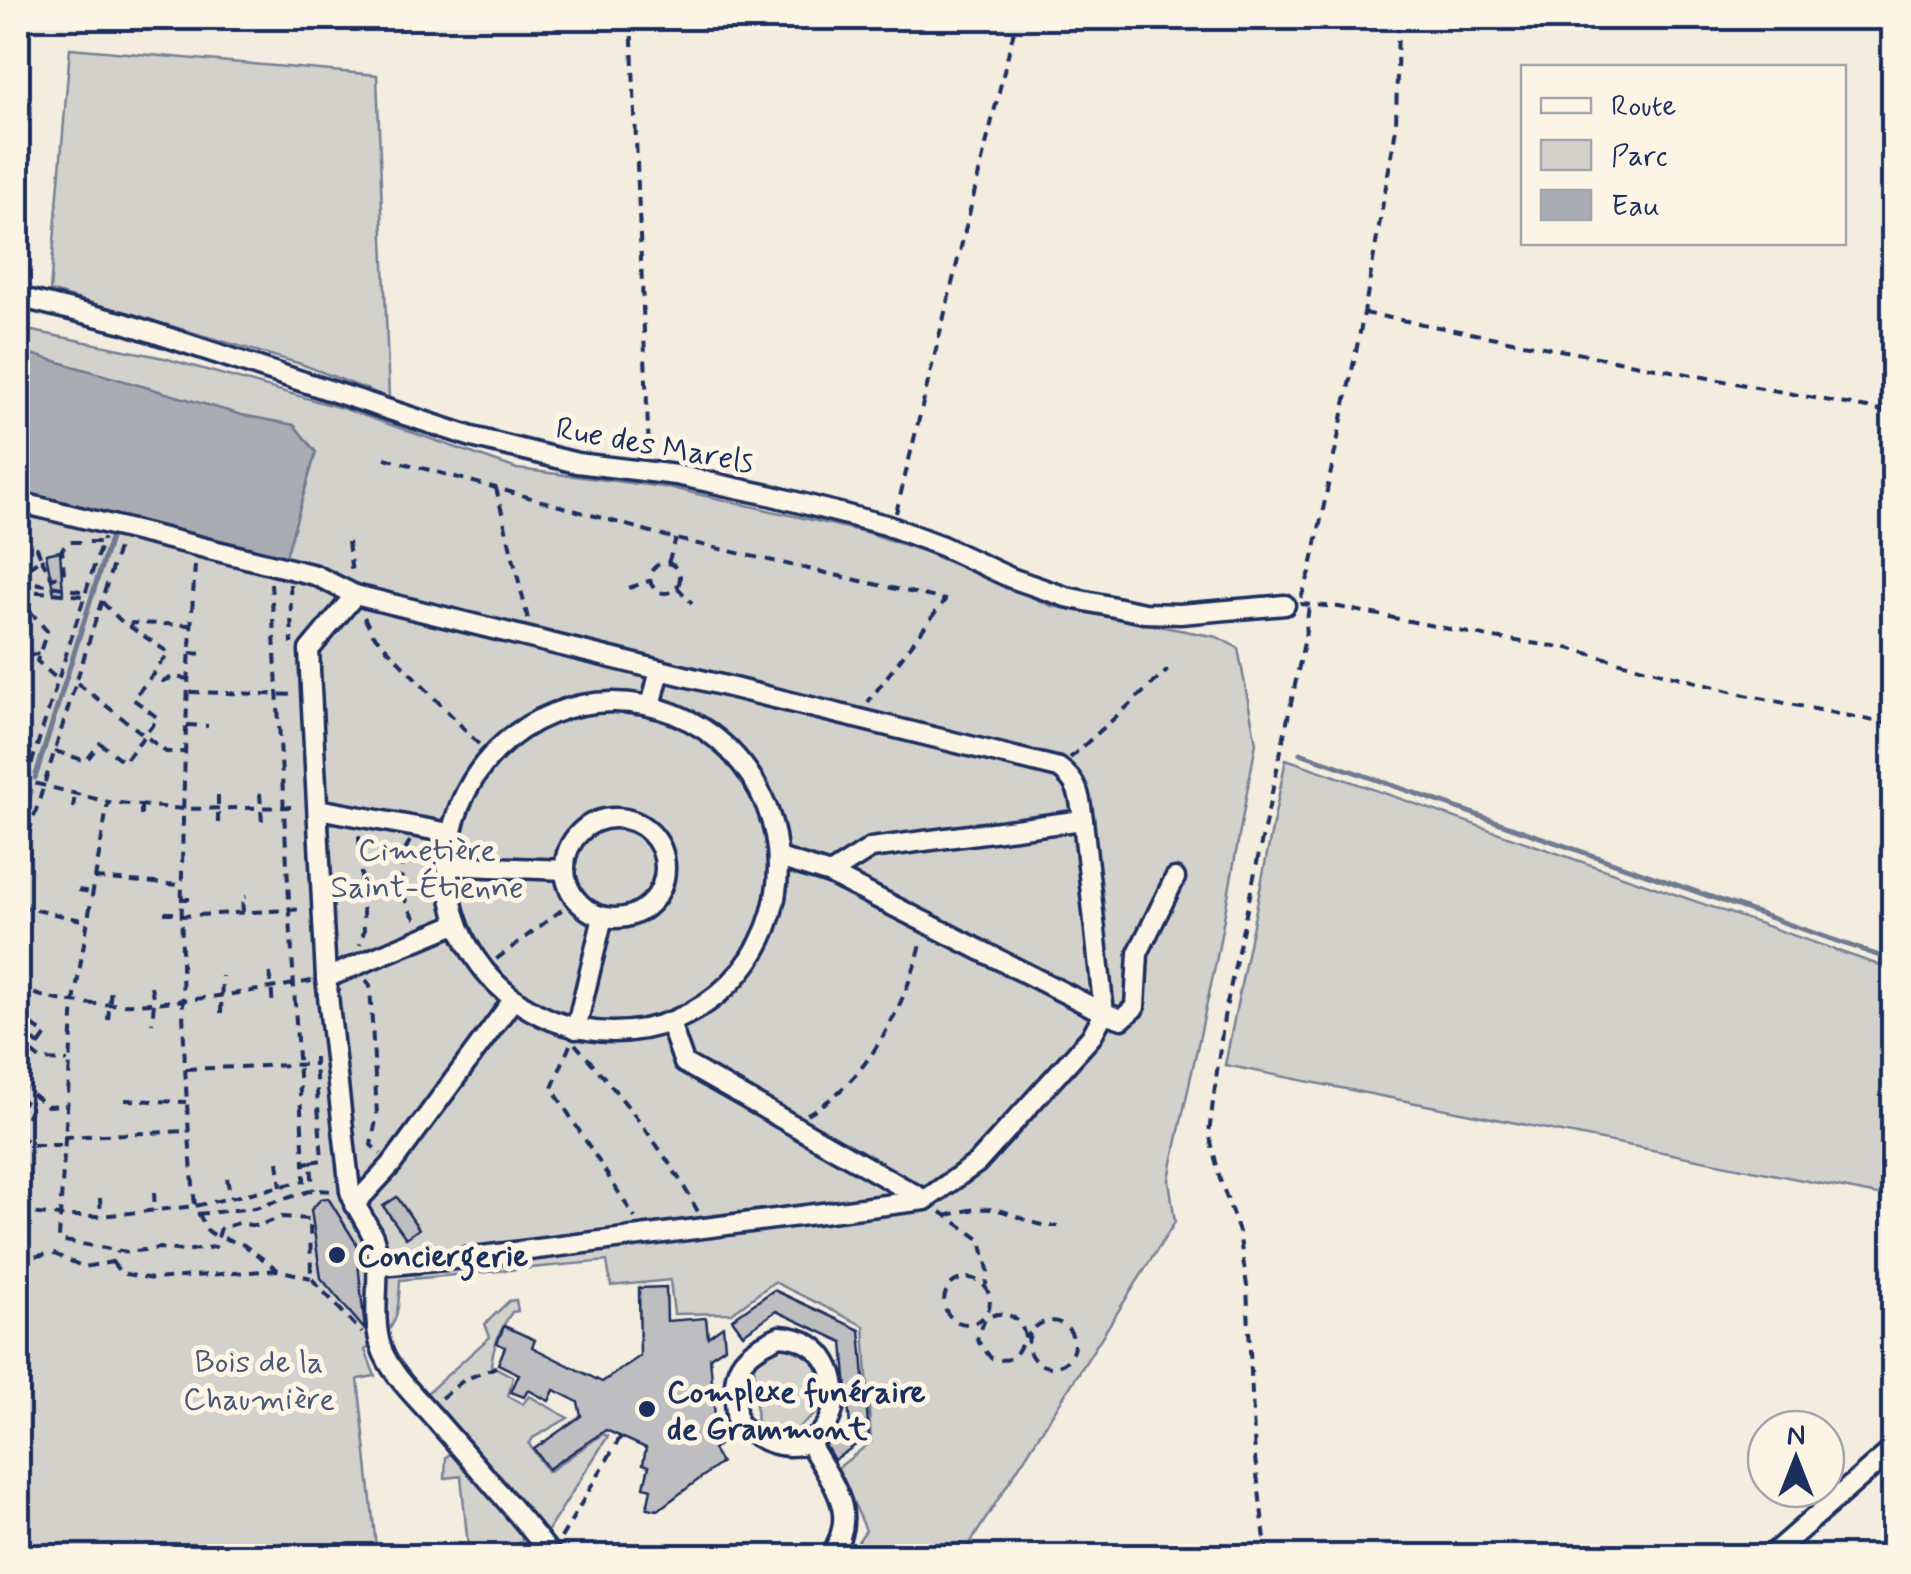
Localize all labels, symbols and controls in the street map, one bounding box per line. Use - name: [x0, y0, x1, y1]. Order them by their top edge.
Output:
- legend: [1521, 65, 1846, 245]
- text: Route: [1611, 87, 1676, 126]
- text: Parc: [1611, 137, 1668, 176]
- text: Eau: [1611, 187, 1660, 226]
- street label: Rue des Marels: [553, 408, 757, 484]
- park label: Cimetière Saint-Étienne: [330, 830, 524, 909]
- place label: Conciergerie: [357, 1236, 528, 1282]
- marker: Conciergerie: [326, 1244, 348, 1266]
- park label: Bois de la Chaumière: [183, 1342, 335, 1421]
- place label: Complexe funéraire de Grammont: [667, 1372, 926, 1451]
- marker: Complexe funéraire de Grammont: [636, 1398, 658, 1420]
- north arrow: [1746, 1409, 1846, 1509]
- text: N: [1787, 1418, 1805, 1455]

